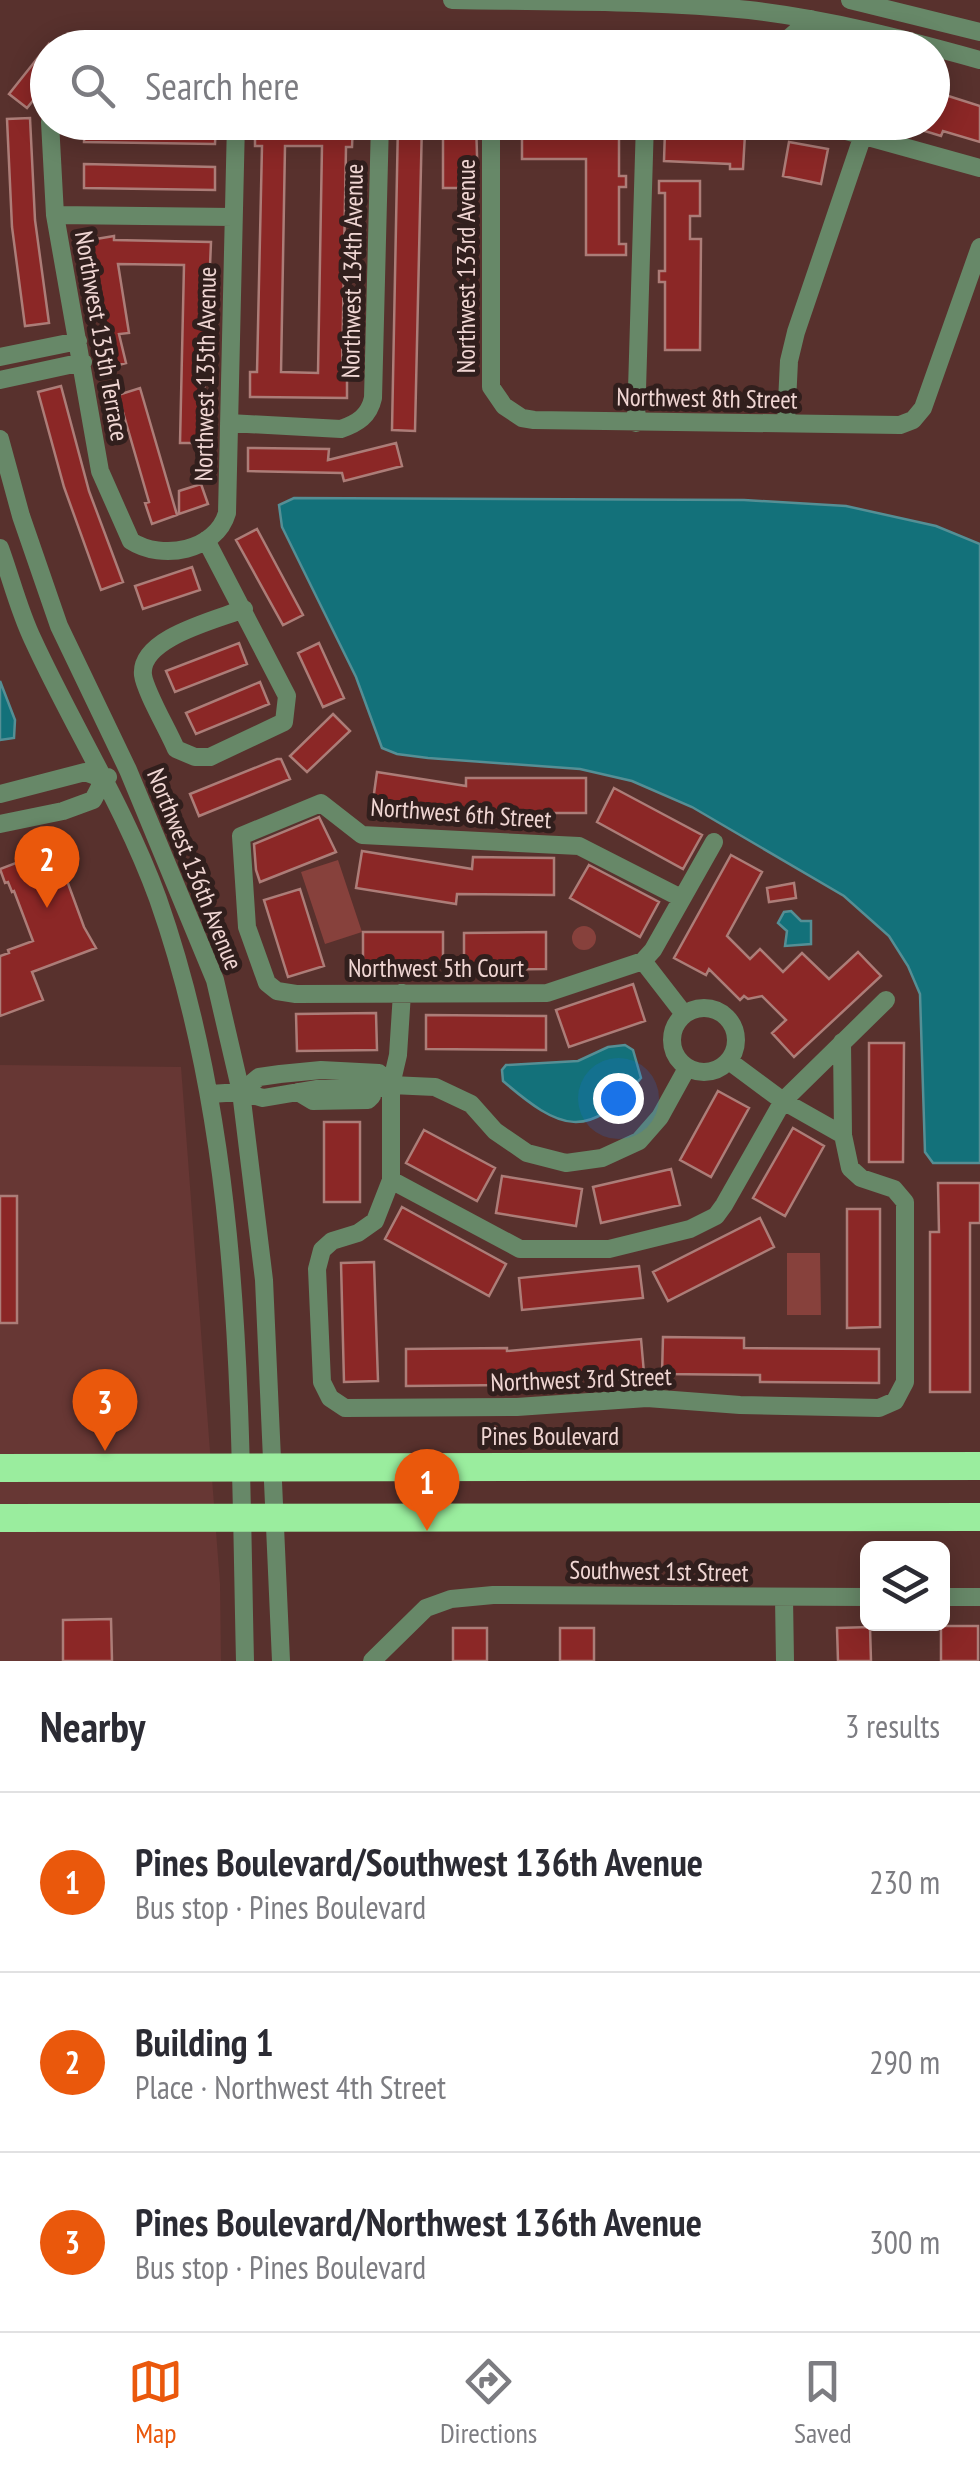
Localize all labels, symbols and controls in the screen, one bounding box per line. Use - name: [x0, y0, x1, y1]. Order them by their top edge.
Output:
- search box: [30, 30, 950, 140]
- icon: search: [65, 58, 120, 113]
- text: Search here: [145, 61, 299, 110]
- street label: Northwest 133rd Avenue: [450, 159, 482, 373]
- street label: Northwest 134th Avenue: [334, 163, 370, 379]
- street label: Northwest 135th Terrace: [68, 228, 136, 444]
- street label: Northwest 135th Avenue: [187, 266, 223, 482]
- street label: Northwest 8th Street: [616, 380, 798, 416]
- street label: Northwest 136th Avenue: [140, 764, 250, 974]
- street label: Northwest 6th Street: [369, 791, 553, 835]
- pin: 2: [15, 826, 80, 908]
- street label: Northwest 5th Court: [348, 952, 524, 984]
- your location: [593, 1073, 644, 1124]
- street label: Northwest 3rd Street: [490, 1360, 672, 1398]
- pin: 3: [72, 1368, 138, 1451]
- street label: Pines Boulevard: [481, 1420, 619, 1452]
- pin: 1: [394, 1448, 460, 1531]
- map controls: [860, 1541, 950, 1631]
- button: layers: [860, 1541, 950, 1631]
- street label: Southwest 1st Street: [569, 1553, 749, 1589]
- text: Nearby: [40, 1699, 145, 1754]
- text: 3 results: [845, 1705, 940, 1747]
- text: Pines Boulevard/Southwest 136th Avenue: [135, 1837, 703, 1886]
- text: 1: [65, 1861, 80, 1903]
- text: 230 m: [869, 1861, 940, 1903]
- text: Bus stop · Pines Boulevard: [135, 1886, 426, 1928]
- text: Building 1: [135, 2017, 274, 2066]
- text: 2: [65, 2041, 80, 2083]
- text: 290 m: [869, 2041, 940, 2083]
- text: Place · Northwest 4th Street: [135, 2066, 446, 2108]
- text: Pines Boulevard/Northwest 136th Avenue: [135, 2197, 702, 2246]
- text: 3: [65, 2221, 80, 2263]
- text: 300 m: [869, 2221, 940, 2263]
- text: Bus stop · Pines Boulevard: [135, 2246, 426, 2288]
- tab: Map: [128, 2354, 183, 2451]
- tab: Directions: [440, 2354, 537, 2451]
- tab: Saved: [794, 2354, 852, 2451]

